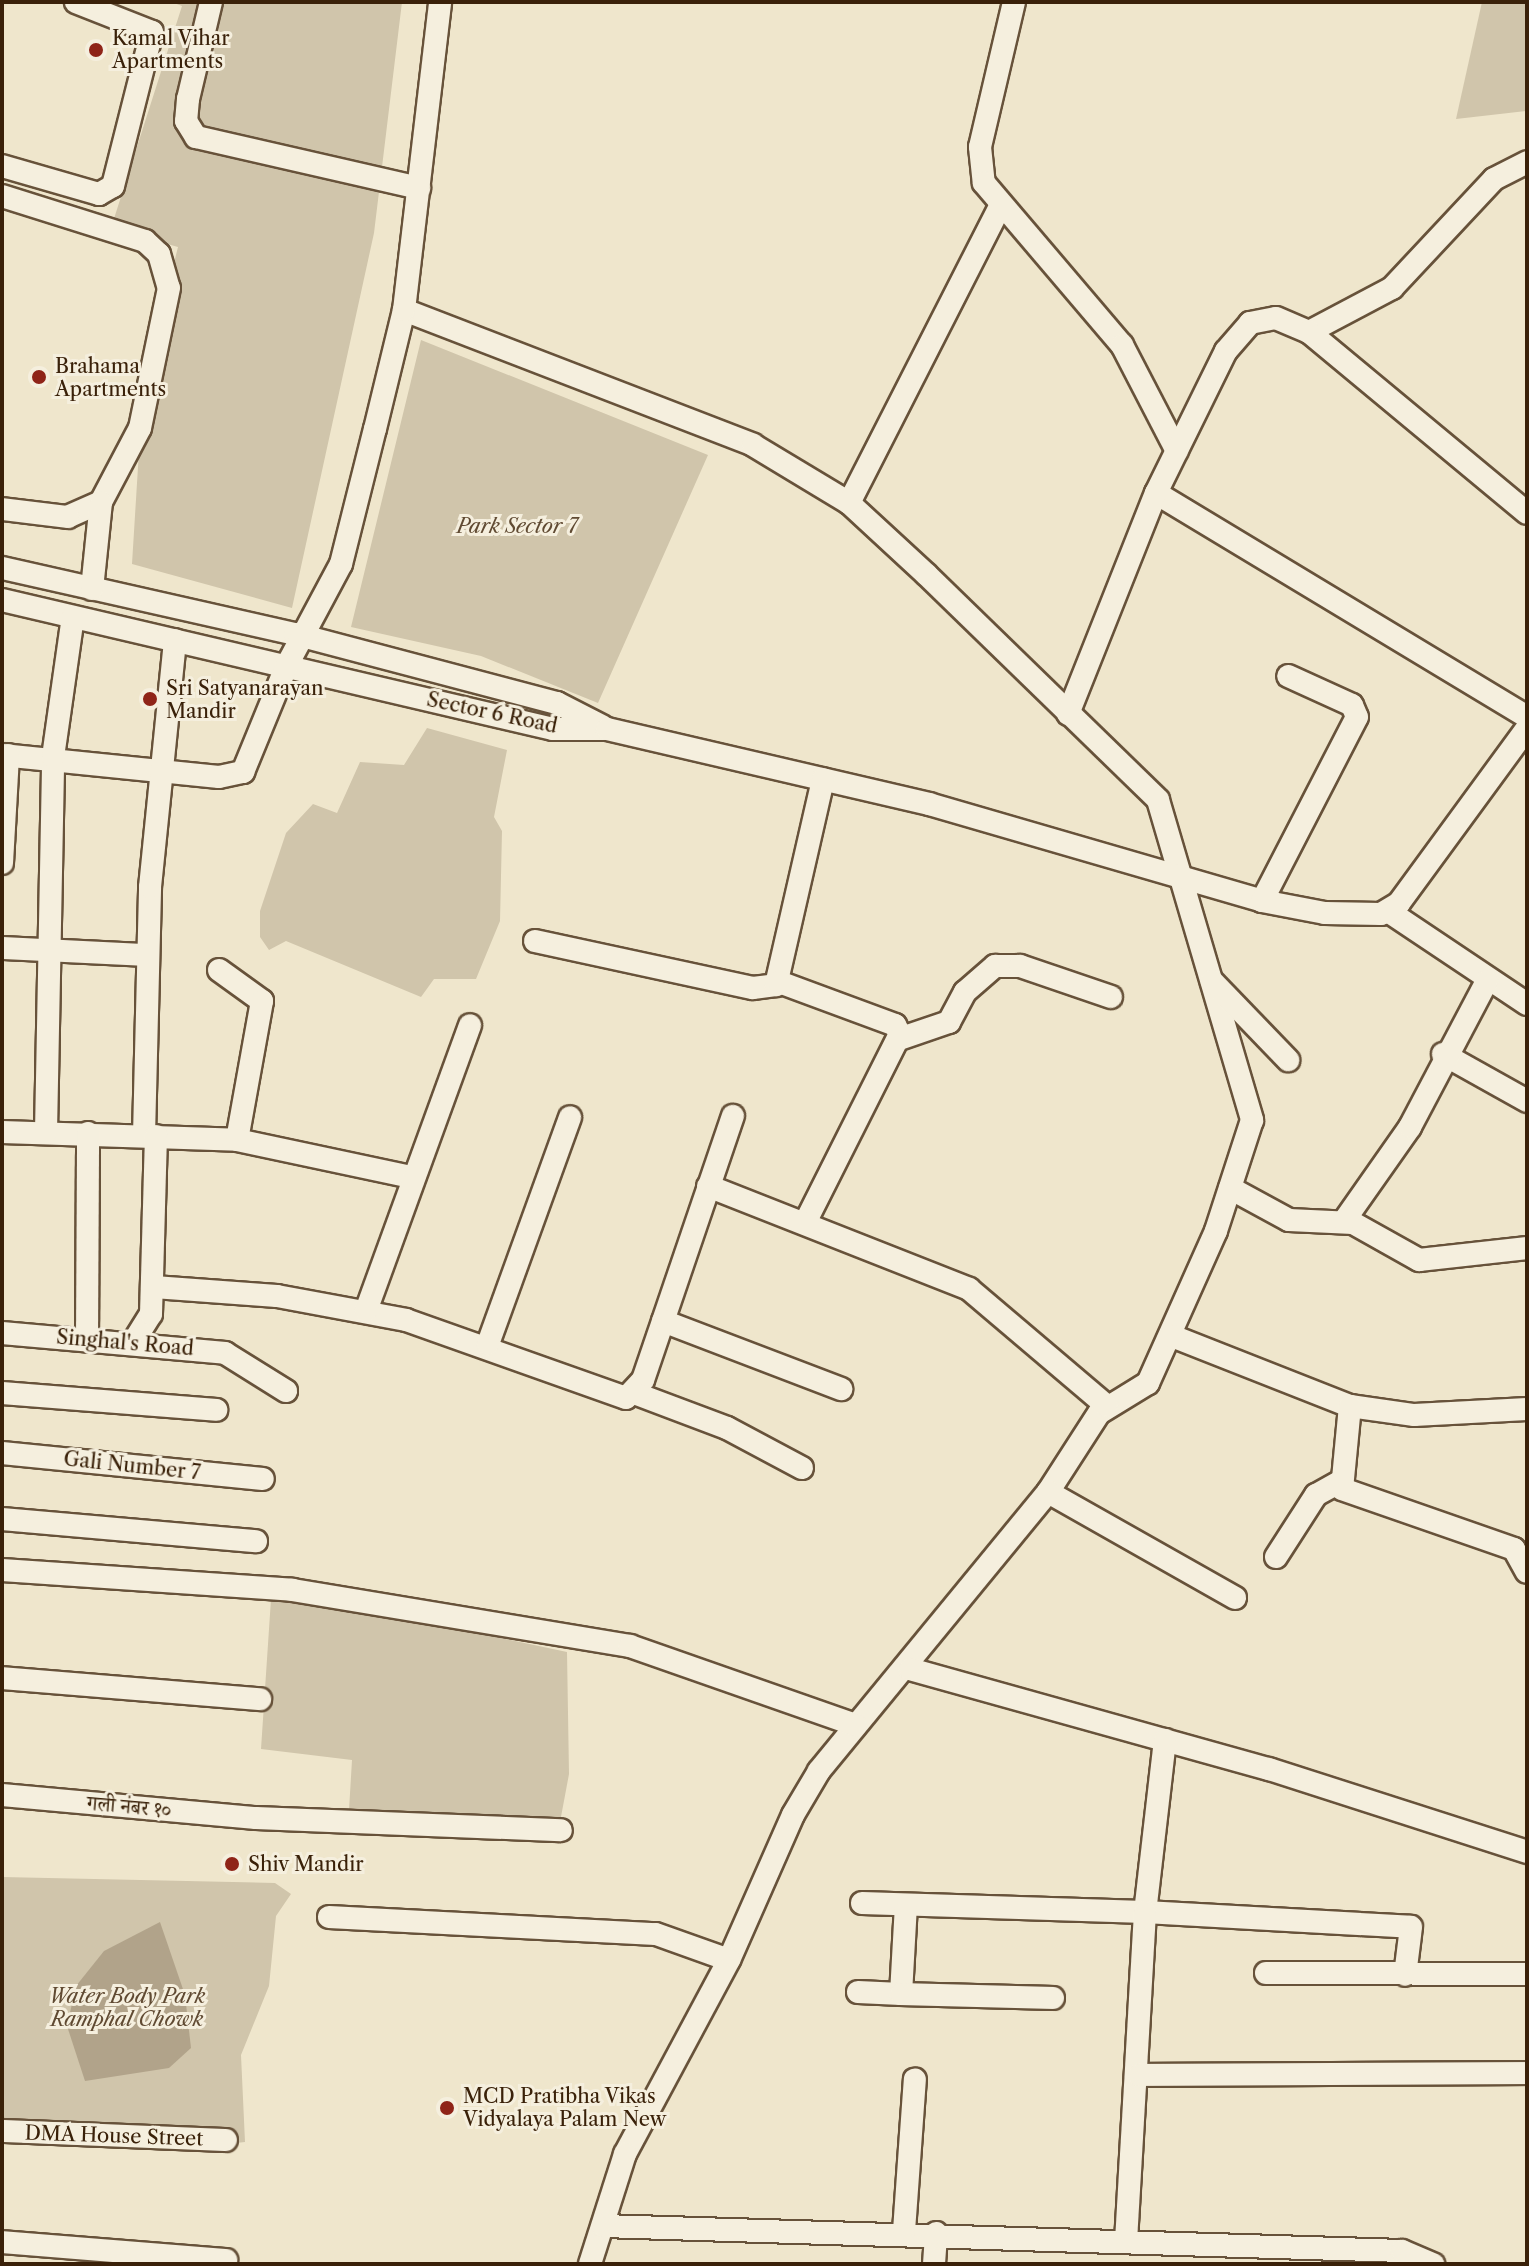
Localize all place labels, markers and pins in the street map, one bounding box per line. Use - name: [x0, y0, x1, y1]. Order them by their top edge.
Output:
- place label: Kamal Vihar Apartments: [112, 26, 231, 73]
- marker: Kamal Vihar Apartments: [87, 41, 105, 59]
- place label: Brahama Apartments: [55, 354, 166, 401]
- marker: Brahama Apartments: [30, 368, 48, 386]
- place label: Sri Satyanarayan Mandir: [166, 676, 324, 723]
- marker: Sri Satyanarayan Mandir: [141, 690, 159, 708]
- place label: Shiv Mandir: [248, 1852, 364, 1876]
- marker: Shiv Mandir: [223, 1855, 241, 1873]
- place label: MCD Pratibha Vikas Vidyalaya Palam New: [463, 2084, 666, 2131]
- marker: MCD Pratibha Vikas Vidyalaya Palam New: [438, 2099, 456, 2117]

